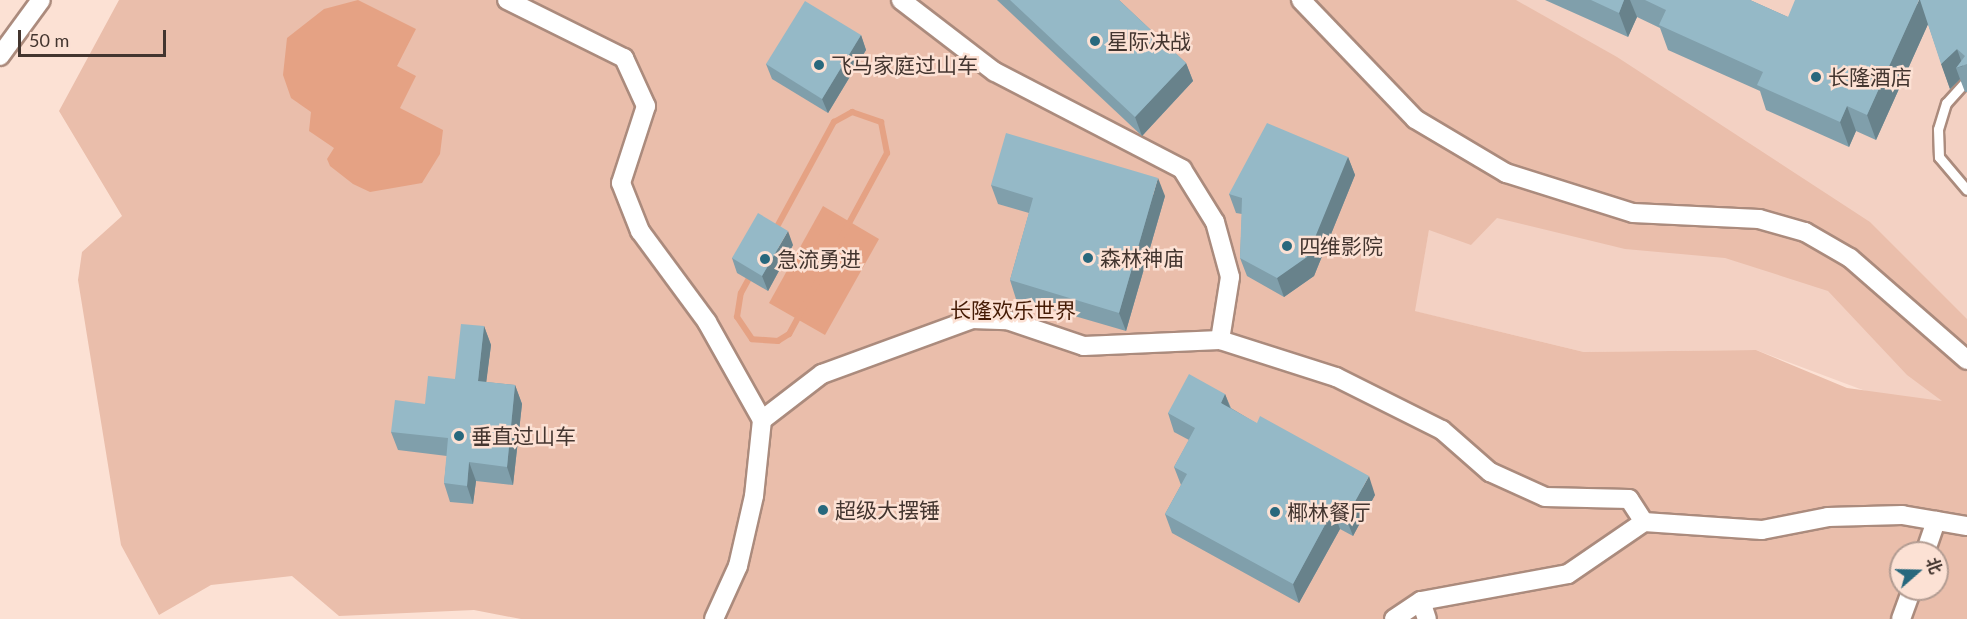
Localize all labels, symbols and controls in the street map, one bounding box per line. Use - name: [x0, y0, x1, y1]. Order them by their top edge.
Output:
- scale bar: [21, 18, 170, 56]
- place label: 星际决战: [1107, 28, 1191, 54]
- text: 50 m: [29, 29, 69, 51]
- marker: 星际决战: [1088, 34, 1102, 48]
- place label: 飞马家庭过山车: [831, 52, 978, 78]
- marker: 飞马家庭过山车: [812, 58, 826, 72]
- place label: 长隆酒店: [1828, 64, 1912, 90]
- marker: 长隆酒店: [1809, 70, 1823, 84]
- place label: 四维影院: [1299, 233, 1383, 259]
- marker: 四维影院: [1280, 239, 1294, 253]
- place label: 森林神庙: [1100, 245, 1184, 271]
- place label: 急流勇进: [777, 246, 861, 272]
- marker: 森林神庙: [1081, 251, 1095, 265]
- marker: 急流勇进: [758, 252, 772, 266]
- park label: 长隆欢乐世界: [950, 297, 1076, 323]
- place label: 垂直过山车: [471, 423, 576, 449]
- marker: 垂直过山车: [452, 429, 466, 443]
- place label: 超级大摆锤: [835, 497, 940, 523]
- place label: 椰林餐厅: [1287, 499, 1371, 525]
- marker: 超级大摆锤: [816, 503, 830, 517]
- marker: 椰林餐厅: [1268, 505, 1282, 519]
- north arrow: [1889, 541, 1949, 601]
- text: 北: [1923, 555, 1946, 576]

